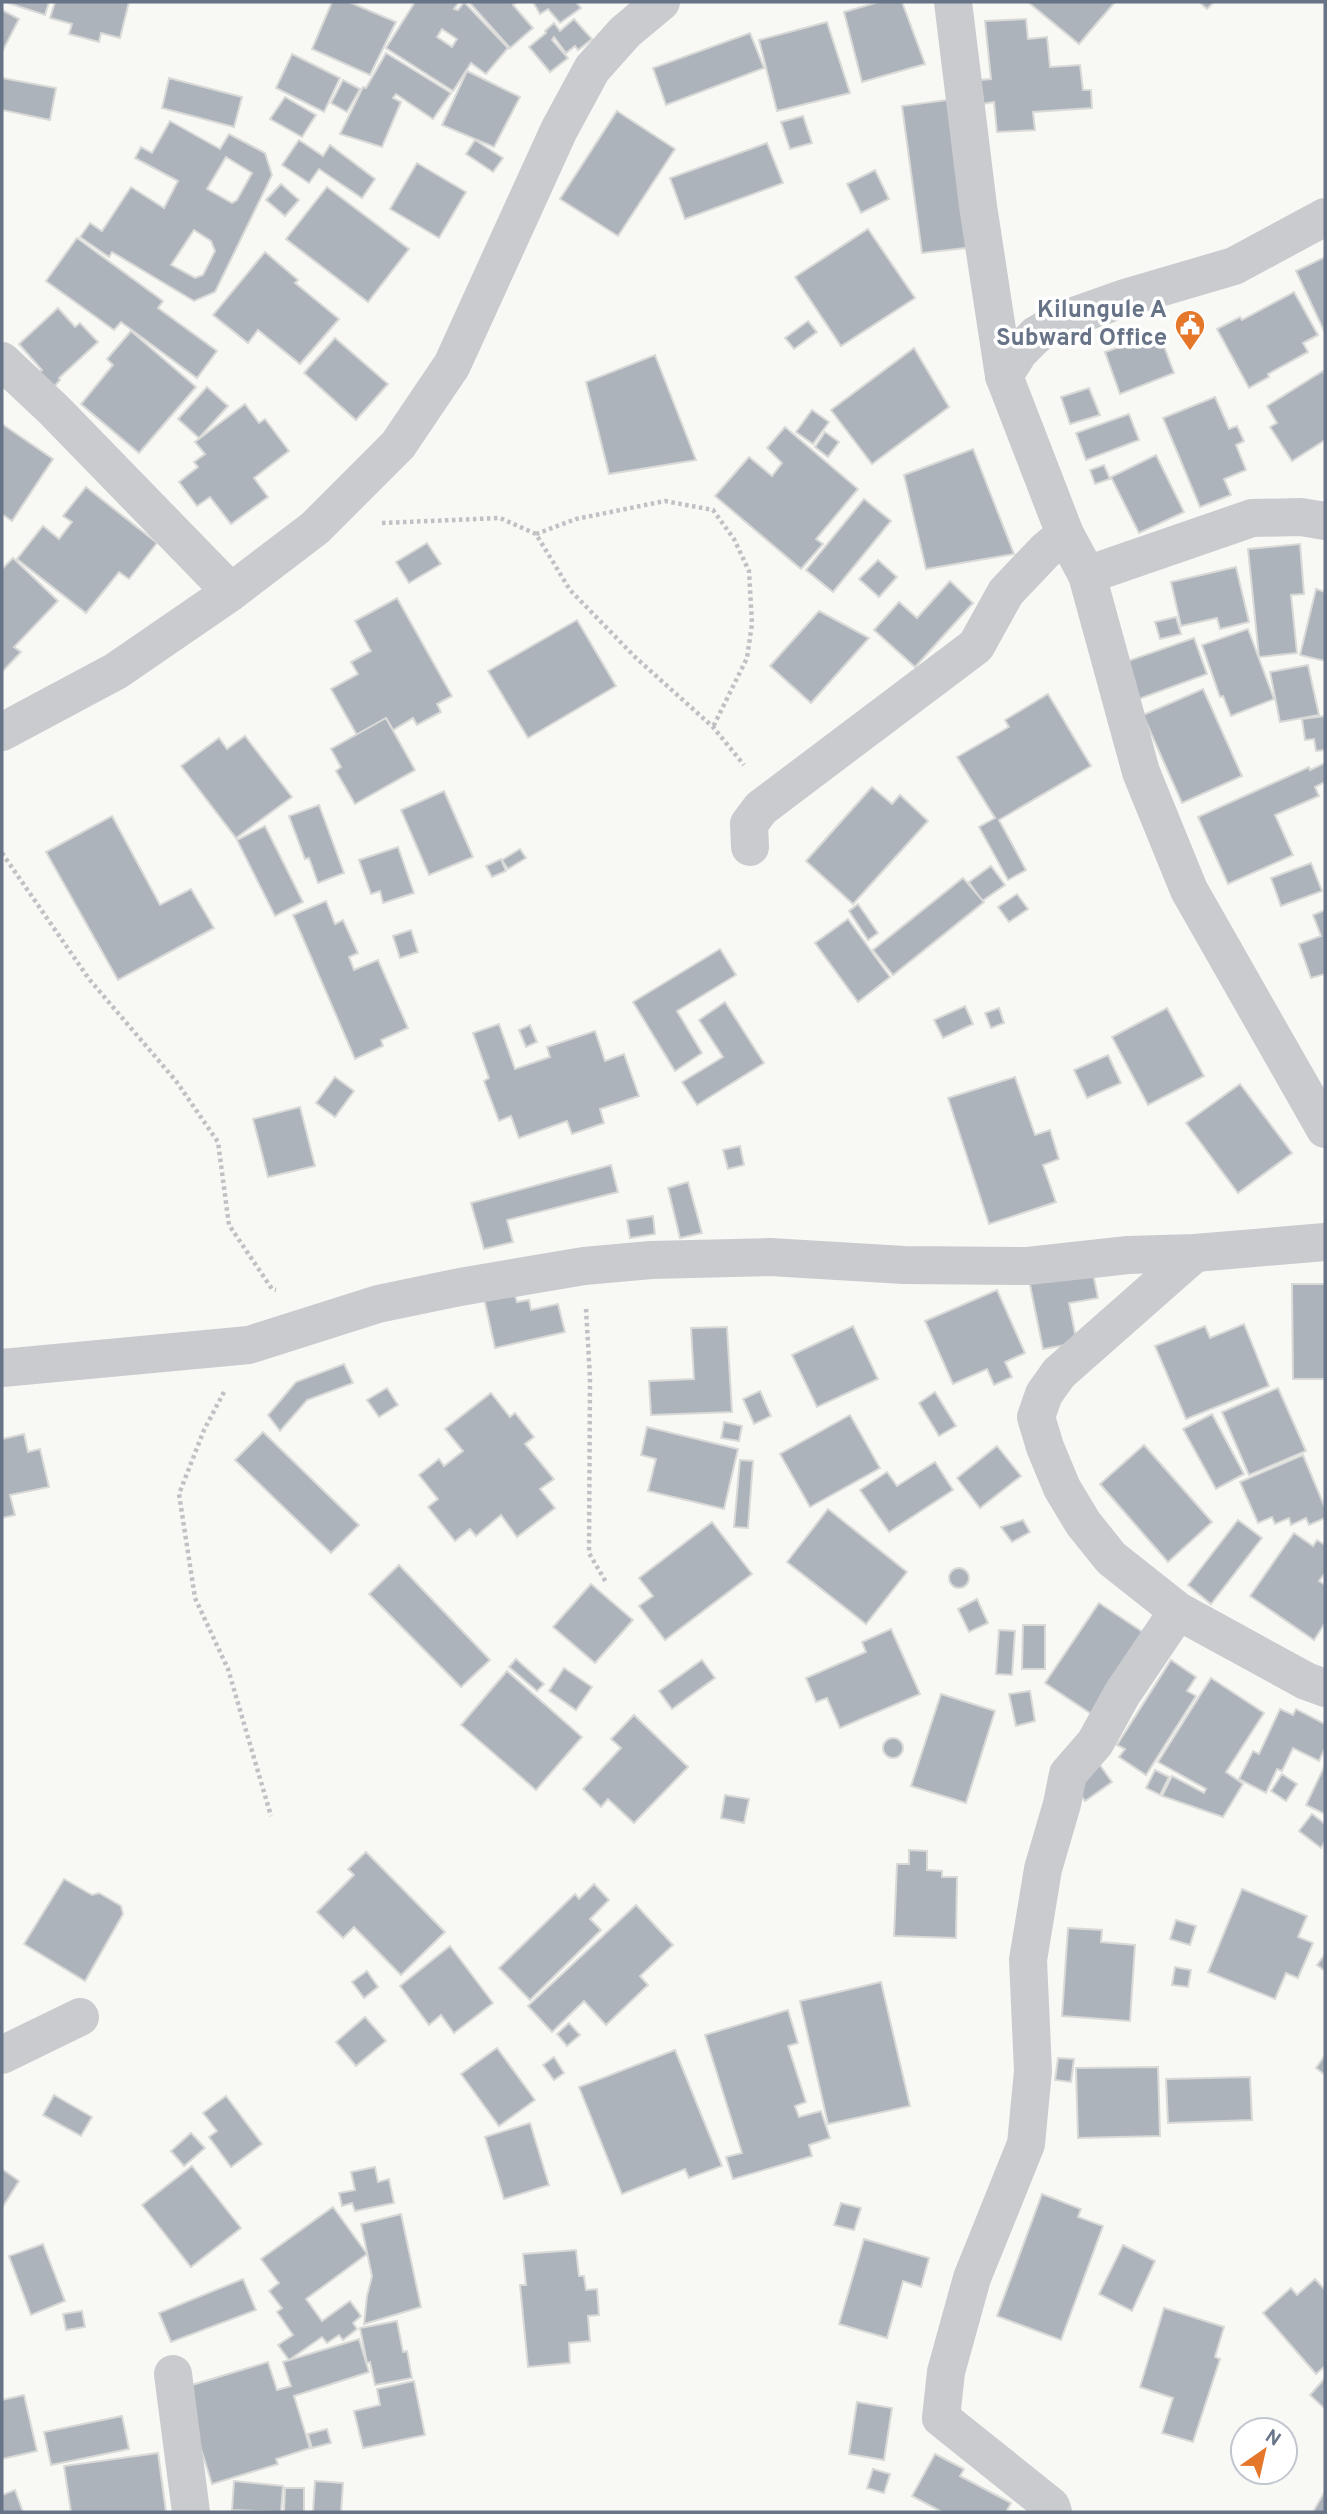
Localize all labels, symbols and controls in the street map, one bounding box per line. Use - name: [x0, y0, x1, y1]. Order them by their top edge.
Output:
- place label: Kilungule A Subward Office: [996, 296, 1167, 354]
- public building icon: Kilungule A Subward Office: [1173, 308, 1207, 352]
- north arrow: [1229, 2416, 1299, 2486]
- text: N: [1260, 2425, 1285, 2452]

